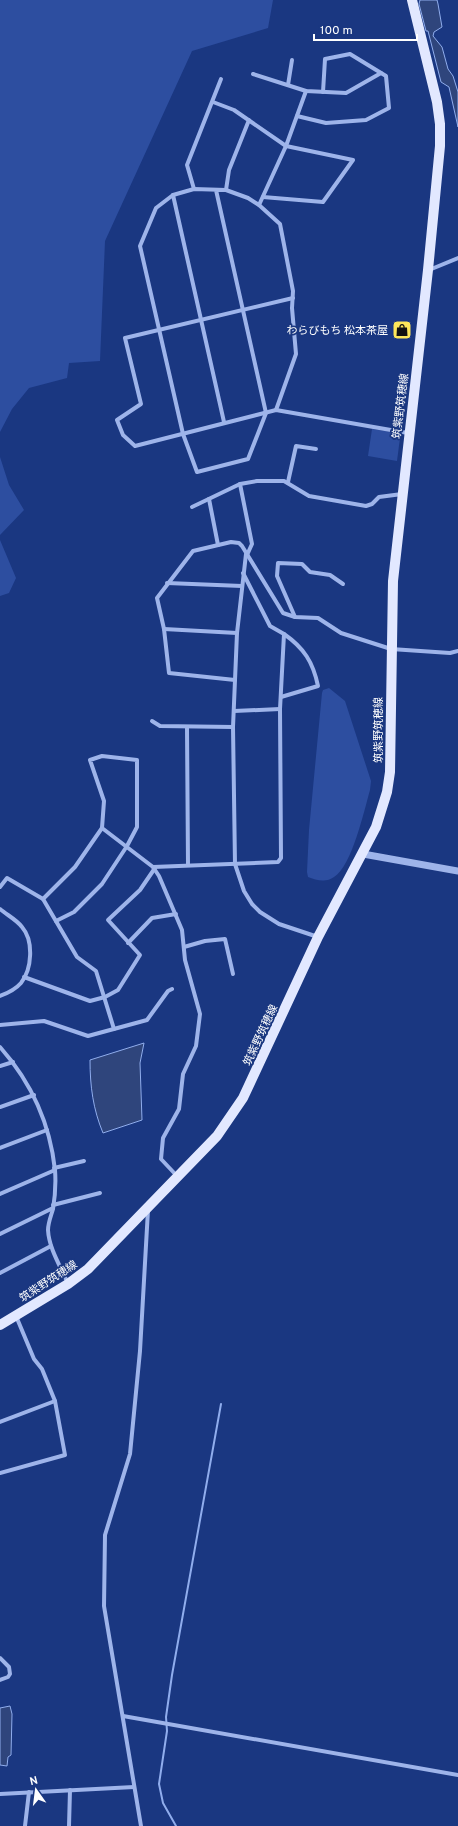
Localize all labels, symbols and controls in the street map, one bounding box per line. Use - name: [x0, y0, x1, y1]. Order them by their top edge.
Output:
- scale bar: [314, 16, 417, 42]
- text: 100 m: [320, 23, 353, 39]
- shop icon: わらびもち 松本茶屋: [391, 319, 413, 341]
- place label: わらびもち 松本茶屋: [286, 324, 388, 338]
- street label: 筑紫野筑穂線: [390, 373, 412, 440]
- street label: 筑紫野筑穂線: [372, 697, 386, 763]
- street label: 筑紫野筑穂線: [241, 1003, 281, 1068]
- street label: 筑紫野筑穂線: [17, 1258, 80, 1306]
- north arrow: [16, 1770, 56, 1810]
- text: N: [28, 1774, 39, 1789]

